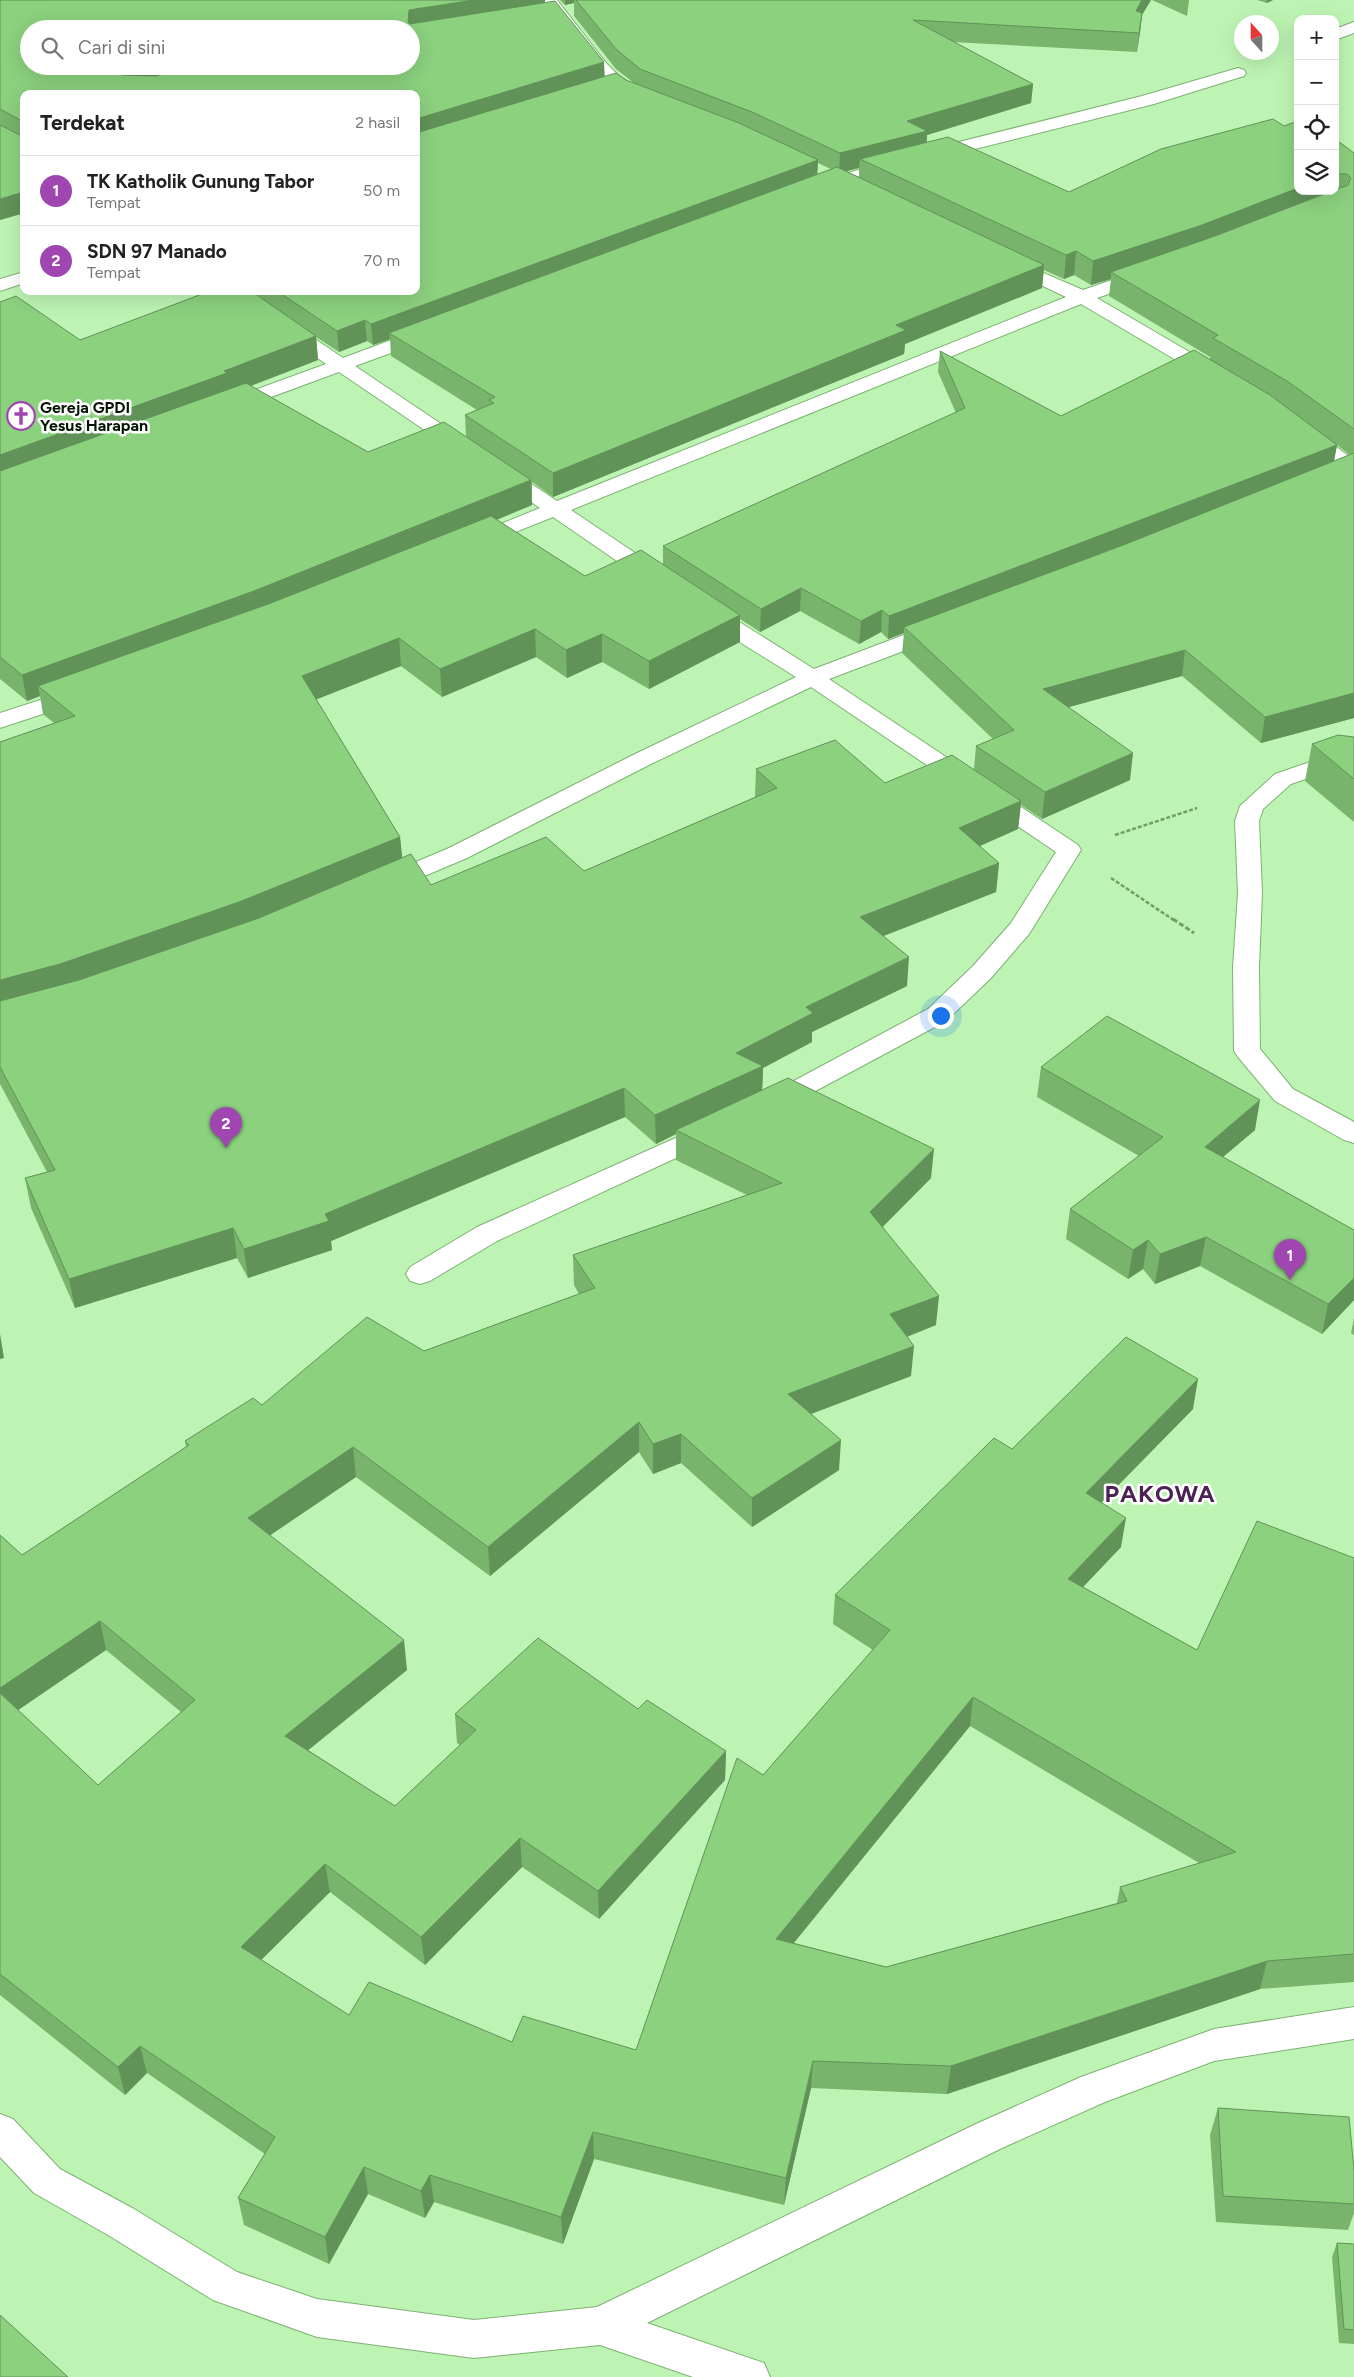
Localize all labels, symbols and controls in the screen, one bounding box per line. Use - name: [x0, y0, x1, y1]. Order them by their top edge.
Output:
- north arrow: [1234, 15, 1279, 60]
- map controls: [1294, 15, 1339, 195]
- button: +: [1294, 15, 1339, 60]
- search box: [20, 20, 420, 75]
- icon: search: [38, 34, 66, 62]
- text: Cari di sini: [78, 36, 165, 59]
- button: −: [1294, 60, 1339, 105]
- button: locate: [1294, 105, 1339, 150]
- text: Terdekat: [40, 110, 125, 135]
- text: 2 hasil: [355, 113, 400, 132]
- button: layers: [1294, 150, 1339, 195]
- text: TK Katholik Gunung Tabor: [87, 170, 314, 193]
- text: 1: [53, 181, 59, 200]
- text: 50 m: [363, 181, 400, 200]
- text: Tempat: [87, 193, 141, 212]
- text: SDN 97 Manado: [87, 240, 227, 263]
- text: 2: [51, 251, 61, 270]
- text: 70 m: [364, 251, 400, 270]
- text: Tempat: [87, 263, 141, 282]
- place label: Gereja GPDI Yesus Harapan: [40, 398, 148, 435]
- church icon: Gereja GPDI Yesus Harapan: [6, 401, 36, 431]
- your location: [928, 1003, 954, 1029]
- pin: 2: [210, 1107, 242, 1148]
- pin: 1: [1274, 1239, 1306, 1280]
- district label: PAKOWA: [1104, 1479, 1216, 1508]

